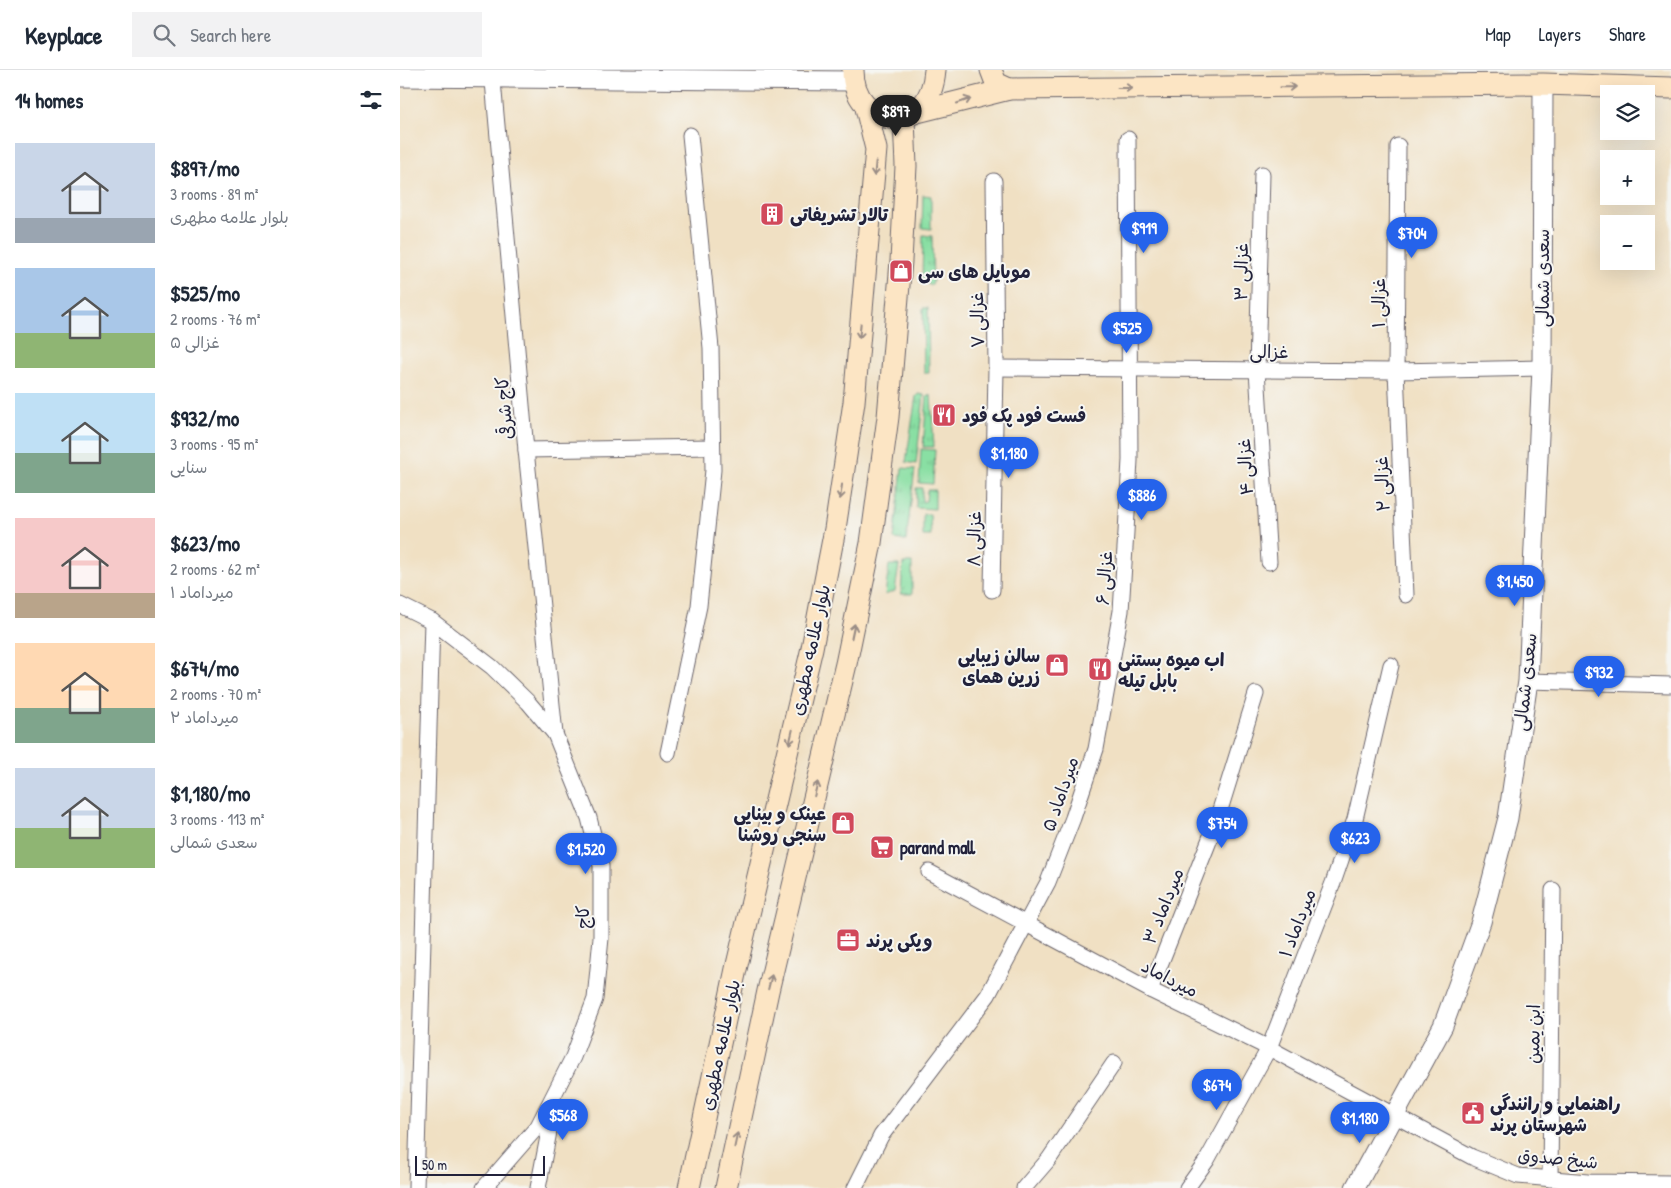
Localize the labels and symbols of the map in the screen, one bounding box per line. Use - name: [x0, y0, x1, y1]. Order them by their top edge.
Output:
- one-way arrow: [1279, 82, 1295, 92]
- one-way arrow: [1116, 83, 1133, 93]
- pin: $897: [866, 94, 926, 137]
- one-way arrow: [956, 95, 972, 105]
- one-way arrow: [870, 161, 879, 177]
- building icon: تالار تشریفاتی: [759, 201, 785, 227]
- place label: تالار تشریفاتی: [790, 202, 889, 227]
- pin: $919: [1114, 212, 1174, 254]
- pin: $704: [1382, 216, 1442, 259]
- street label: سعدی شمالی: [1530, 229, 1555, 327]
- street label: غزالی ۳: [1228, 243, 1254, 301]
- shop icon: موبایل های سی: [888, 258, 914, 284]
- place label: موبایل های سی: [918, 259, 1031, 284]
- street label: غزالی ۱: [1366, 278, 1391, 328]
- street label: غزالی ۷: [964, 292, 990, 348]
- pin: $525: [1097, 312, 1157, 354]
- one-way arrow: [856, 323, 865, 339]
- street label: غزالی: [1249, 339, 1289, 364]
- street label: کاج شرقی: [489, 375, 519, 441]
- restaurant icon: فست فود پک فود: [931, 402, 957, 428]
- place label: فست فود پک فود: [962, 403, 1086, 428]
- pin: $1,180: [968, 436, 1050, 479]
- street label: غزالی ۴: [1231, 438, 1259, 496]
- street label: غزالی ۲: [1369, 456, 1395, 512]
- pin: $886: [1112, 478, 1172, 521]
- one-way arrow: [835, 484, 845, 500]
- street label: غزالی ۸: [961, 511, 987, 567]
- street label: غزالی ۶: [1090, 550, 1118, 606]
- pin: $1,450: [1474, 564, 1556, 607]
- street label: بلوار علامه مطهری: [784, 582, 836, 718]
- one-way arrow: [849, 624, 858, 640]
- street label: سعدی شمالی: [1507, 632, 1543, 732]
- place label: سالن زیبایی زرین همای: [958, 643, 1040, 689]
- place label: اب میوه بستنی بابل تیله: [1118, 647, 1224, 693]
- shop icon: سالن زیبایی زرین همای: [1044, 652, 1070, 678]
- restaurant icon: اب میوه بستنی بابل تیله: [1087, 656, 1113, 682]
- pin: $932: [1569, 656, 1629, 698]
- one-way arrow: [786, 729, 795, 745]
- street label: میرداماد ۵: [1036, 753, 1084, 835]
- one-way arrow: [812, 782, 821, 798]
- place label: عینک و بینایی سنجی روشنا: [733, 801, 826, 847]
- pin: $754: [1192, 806, 1252, 849]
- shop icon: عینک و بینایی سنجی روشنا: [830, 810, 856, 836]
- pin: $623: [1325, 822, 1385, 864]
- pin: $1,520: [545, 832, 627, 875]
- supermarket icon: parand mall: [869, 834, 895, 860]
- place label: parand mall: [900, 835, 976, 861]
- street label: میرداماد ۳: [1136, 864, 1190, 948]
- street label: میرداماد ۱: [1272, 885, 1322, 961]
- street label: کاج: [570, 905, 595, 929]
- office icon: ویکی پرند: [835, 927, 861, 953]
- place label: ویکی پرند: [866, 928, 932, 953]
- street label: میرداماد: [1137, 953, 1203, 1003]
- one-way arrow: [766, 974, 775, 990]
- street label: بلوار علامه مطهری: [694, 977, 746, 1113]
- street label: ابن یمین: [1520, 1004, 1546, 1064]
- pin: $674: [1187, 1068, 1247, 1111]
- place label: راهنمایی و رانندگی شهرستان پرند: [1490, 1091, 1621, 1137]
- pin: $568: [533, 1098, 593, 1141]
- public building icon: راهنمایی و رانندگی شهرستان پرند: [1460, 1100, 1486, 1126]
- pin: $1,180: [1319, 1102, 1401, 1144]
- one-way arrow: [732, 1133, 741, 1149]
- street label: شیخ صدوق: [1517, 1141, 1599, 1175]
- scale bar: [415, 1153, 545, 1176]

